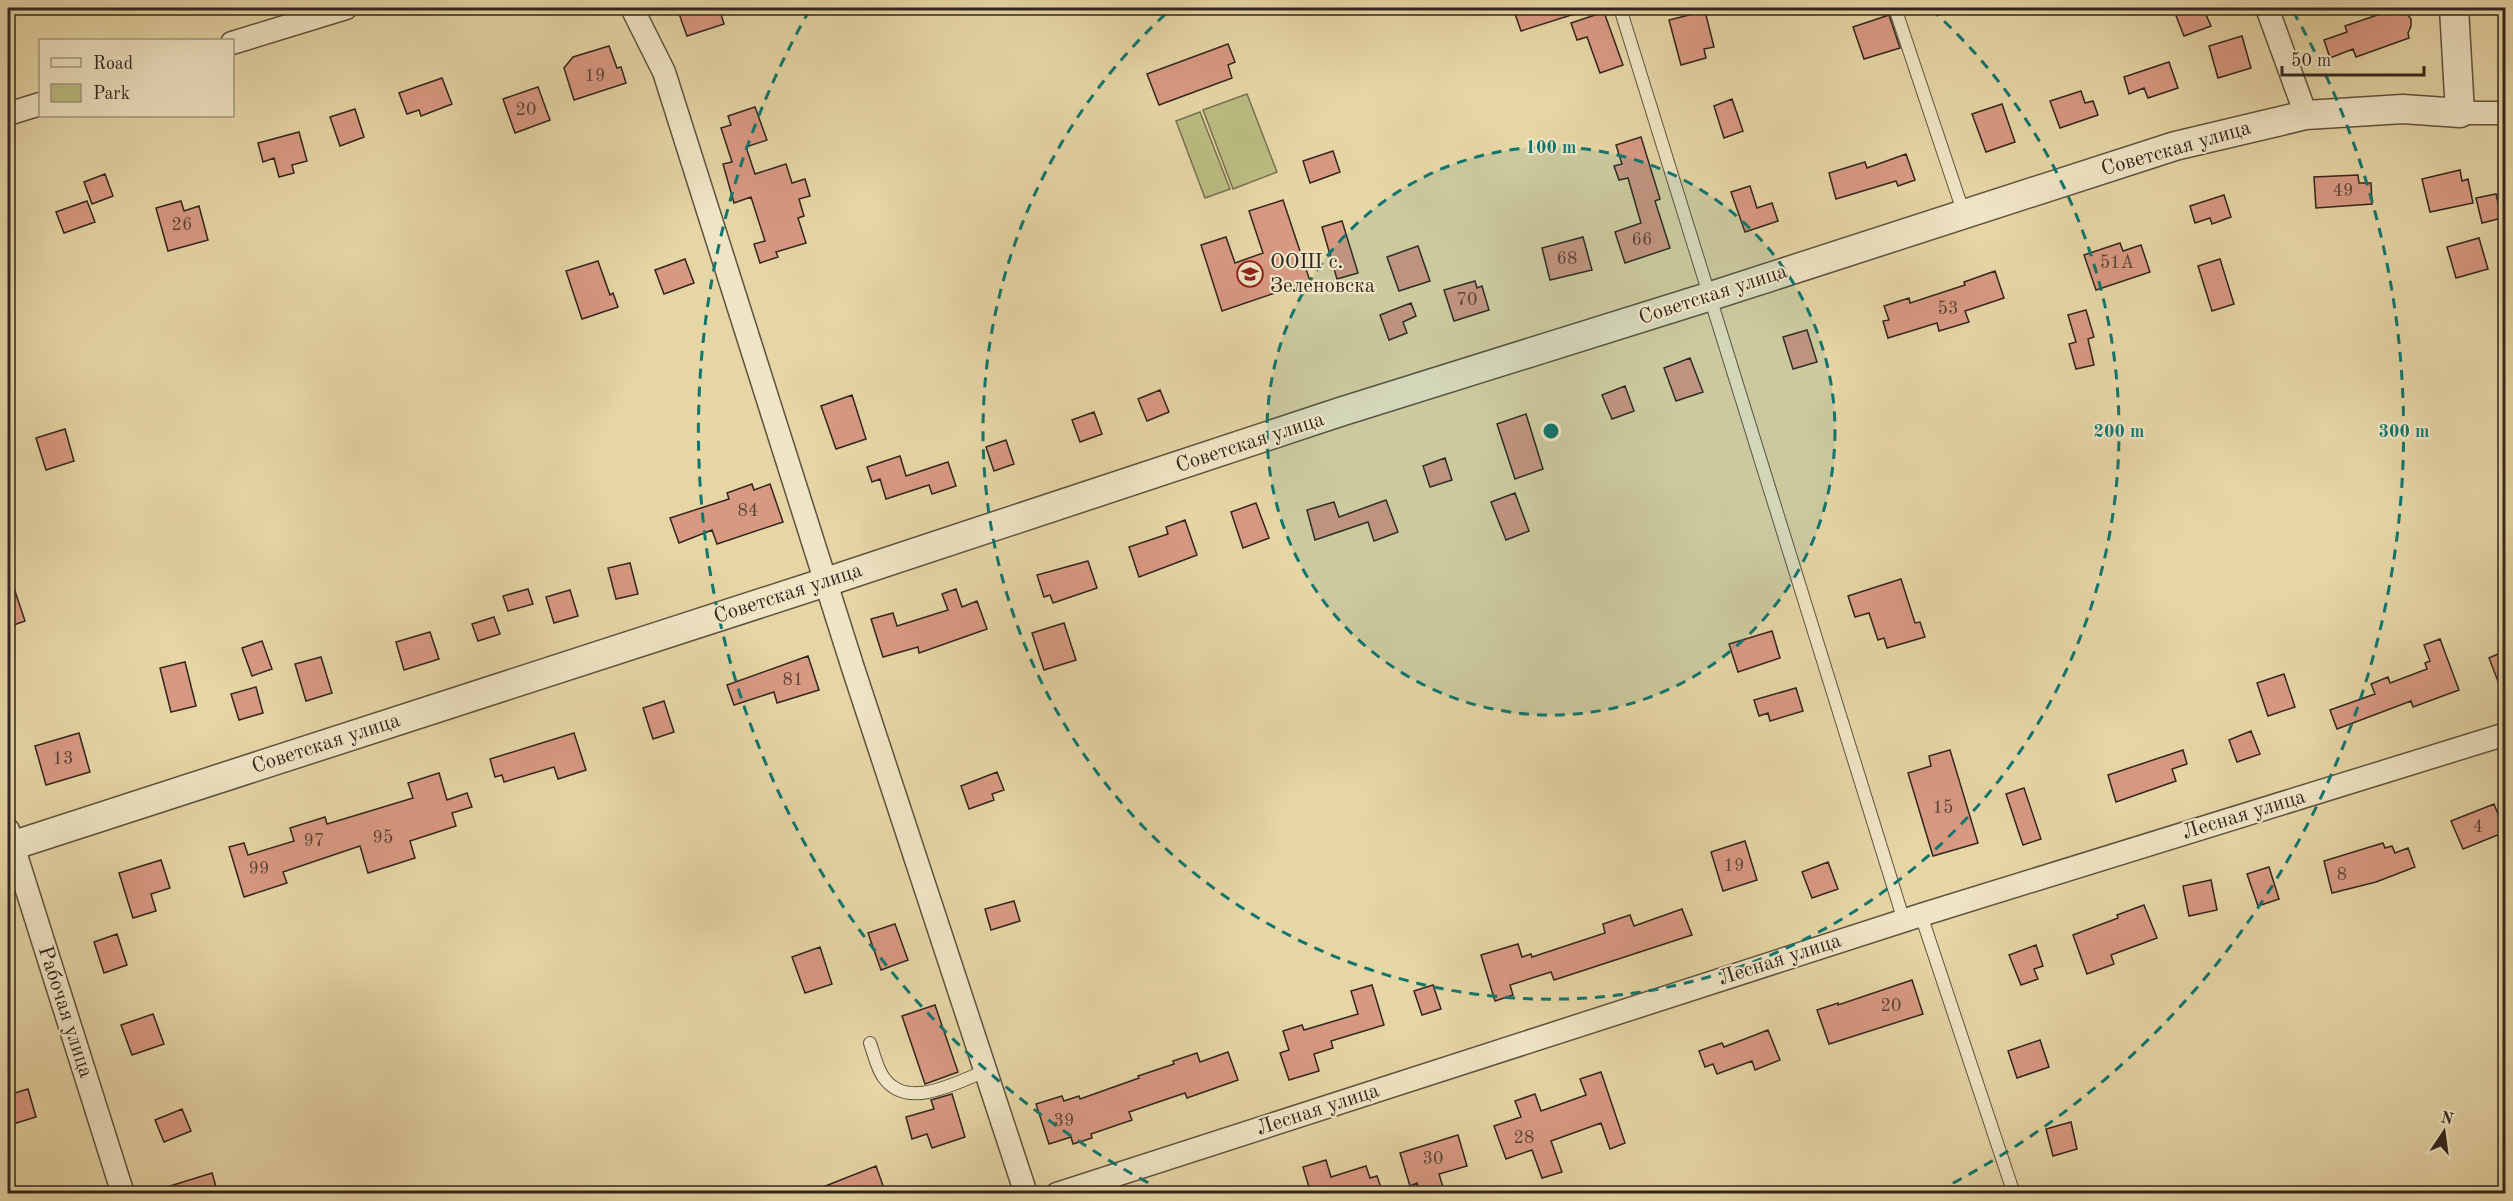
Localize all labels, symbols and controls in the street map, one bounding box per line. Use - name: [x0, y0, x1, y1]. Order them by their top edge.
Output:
- legend: [39, 39, 234, 117]
- scale bar: [2282, 39, 2424, 77]
- text: 50 m: [2291, 52, 2331, 70]
- text: Road: [93, 55, 133, 73]
- house number: 19: [585, 67, 605, 85]
- text: Park: [93, 85, 130, 103]
- house number: 20: [516, 101, 536, 119]
- street label: Советская улица: [2099, 118, 2253, 180]
- text: 100 m: [1526, 139, 1576, 157]
- house number: 49: [2333, 182, 2353, 200]
- house number: 26: [172, 216, 192, 234]
- house number: 66: [1632, 231, 1652, 249]
- house number: 68: [1557, 250, 1577, 268]
- place label: ООШ с. Зеленовска: [1270, 252, 1375, 297]
- house number: 51А: [2100, 254, 2135, 272]
- school or university icon: ООШ с. Зеленовска: [1235, 259, 1265, 289]
- street label: Советская улица: [1636, 261, 1790, 329]
- house number: 70: [1457, 291, 1477, 309]
- house number: 53: [1938, 300, 1958, 318]
- street label: Советская улица: [1173, 409, 1327, 477]
- centre of rings: [1541, 421, 1561, 441]
- text: 200 m: [2094, 423, 2144, 441]
- text: 300 m: [2379, 423, 2429, 441]
- house number: 84: [738, 502, 758, 520]
- street label: Советская улица: [711, 560, 865, 628]
- house number: 81: [783, 671, 803, 689]
- street label: Советская улица: [249, 710, 403, 778]
- house number: 13: [53, 750, 73, 768]
- street label: Лесная улица: [2180, 786, 2308, 844]
- house number: 15: [1933, 799, 1953, 817]
- house number: 4: [2473, 818, 2483, 836]
- house number: 95: [373, 829, 393, 847]
- house number: 97: [304, 832, 324, 850]
- house number: 19: [1724, 857, 1744, 875]
- house number: 99: [249, 860, 269, 878]
- house number: 8: [2337, 866, 2347, 884]
- street label: Лесная улица: [1716, 930, 1844, 990]
- street label: Рабочая улица: [34, 944, 96, 1080]
- house number: 20: [1881, 997, 1901, 1015]
- street label: Лесная улица: [1254, 1080, 1382, 1140]
- north arrow: [2414, 1102, 2474, 1162]
- text: N: [2439, 1110, 2455, 1129]
- house number: 39: [1054, 1112, 1074, 1130]
- house number: 28: [1514, 1129, 1534, 1147]
- house number: 30: [1423, 1150, 1443, 1168]

